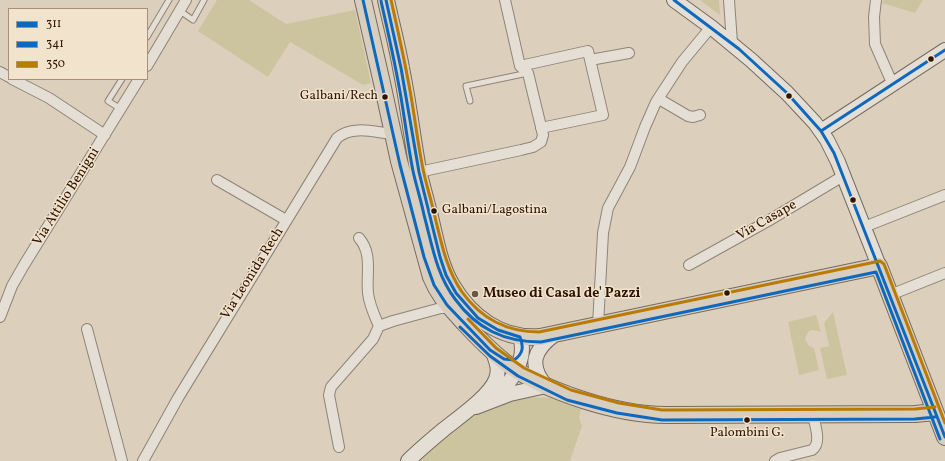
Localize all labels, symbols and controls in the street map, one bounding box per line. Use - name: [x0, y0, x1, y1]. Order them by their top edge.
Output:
- legend: [8, 8, 148, 80]
- text: 311: [46, 16, 61, 32]
- text: 341: [46, 36, 64, 52]
- unlabelled marker: [926, 54, 936, 64]
- text: 350: [46, 56, 65, 72]
- place label: Galbani/Rech: [300, 89, 378, 105]
- unlabelled marker: [784, 91, 794, 101]
- marker: Galbani/Rech: [380, 92, 390, 102]
- street label: Via Attilio Benigni: [30, 145, 104, 249]
- unlabelled marker: [848, 195, 858, 205]
- street label: Via Casape: [734, 197, 800, 245]
- place label: Galbani/Lagostina: [442, 203, 547, 219]
- marker: Galbani/Lagostina: [429, 206, 439, 216]
- street label: Via Leonida Rech: [218, 225, 288, 323]
- place label: Museo di Casal de' Pazzi: [483, 286, 641, 302]
- unlabelled marker: [722, 288, 732, 298]
- marker: Museo di Casal de' Pazzi: [470, 289, 480, 299]
- marker: Palombini G.: [742, 415, 752, 425]
- place label: Palombini G.: [710, 426, 784, 442]

